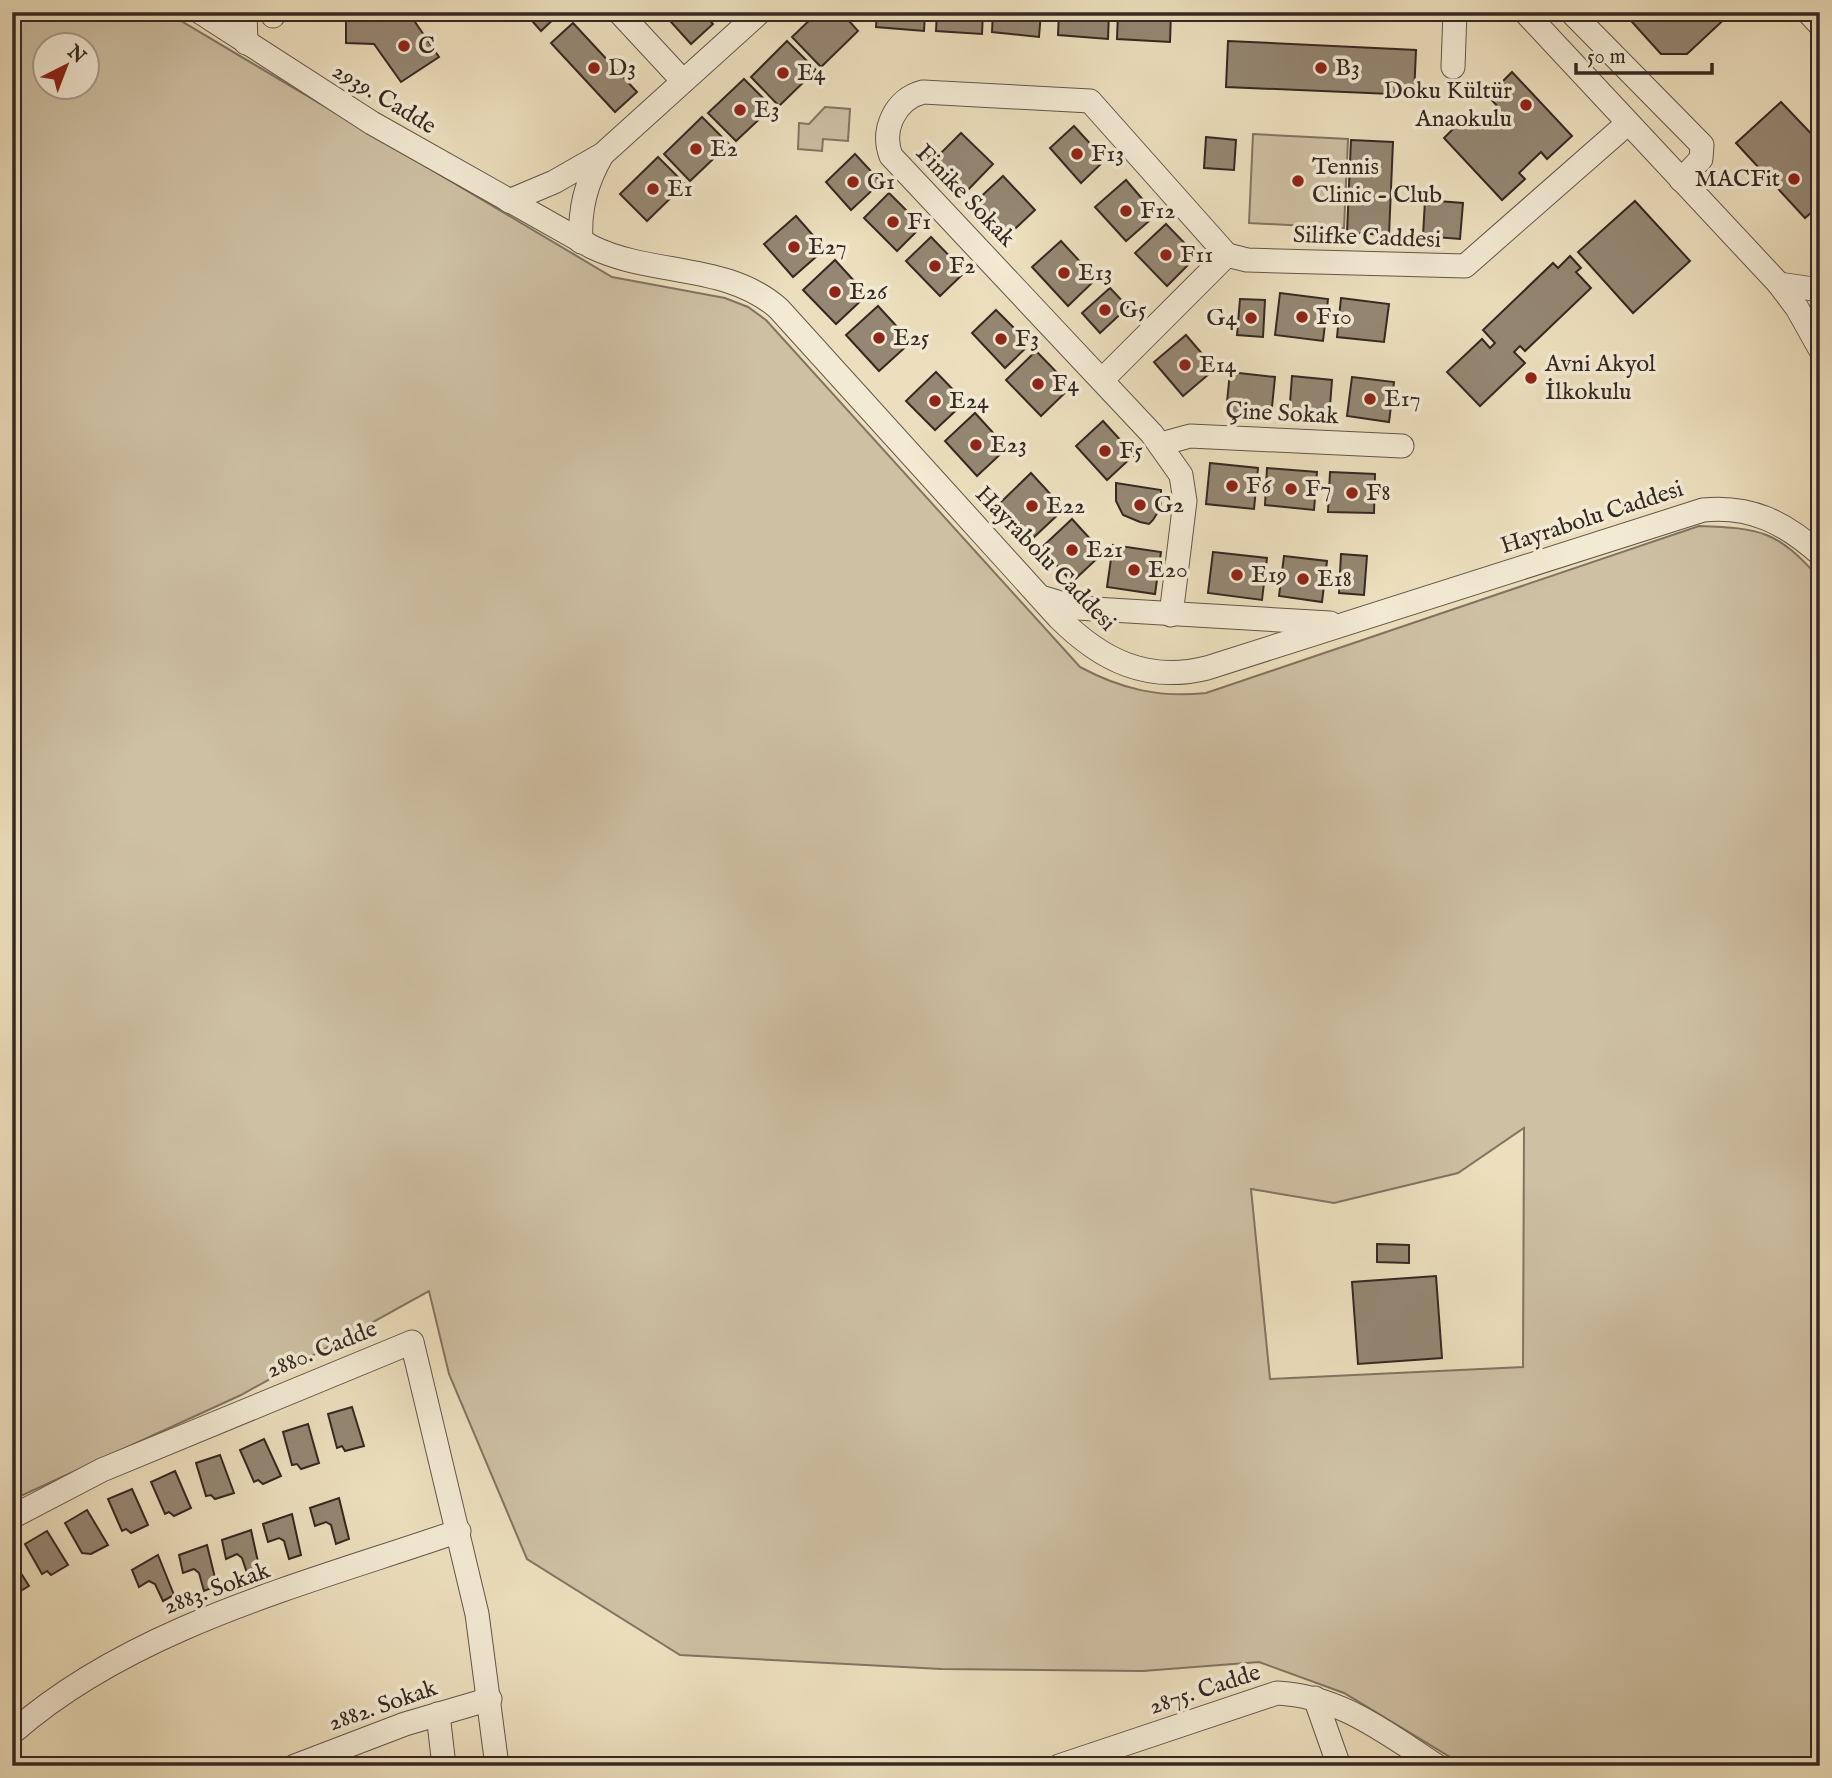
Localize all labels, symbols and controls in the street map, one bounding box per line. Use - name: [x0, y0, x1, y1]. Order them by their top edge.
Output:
- place label: C: [418, 31, 435, 62]
- north arrow: [32, 32, 102, 102]
- scale bar: [1576, 32, 1713, 76]
- marker: C: [396, 38, 412, 54]
- text: N: [61, 40, 91, 70]
- text: 50 m: [1587, 44, 1626, 71]
- place label: D3: [608, 53, 636, 84]
- place label: B3: [1335, 53, 1360, 84]
- street label: 2939. Cadde: [326, 56, 442, 142]
- place label: E4: [797, 58, 826, 89]
- marker: D3: [586, 60, 602, 76]
- marker: B3: [1313, 60, 1329, 76]
- marker: E4: [775, 65, 791, 81]
- place label: Doku Kültür Anaokulu: [1384, 76, 1512, 135]
- place label: E3: [754, 95, 780, 126]
- marker: Doku Kültür Anaokulu: [1518, 97, 1534, 113]
- marker: E3: [732, 102, 748, 118]
- place label: E2: [710, 134, 738, 165]
- street label: Finike Sokak: [908, 138, 1022, 254]
- place label: F13: [1091, 139, 1124, 170]
- marker: E2: [688, 141, 704, 157]
- marker: F13: [1069, 146, 1085, 162]
- place label: Tennis Clinic - Club: [1312, 152, 1442, 211]
- place label: MACFit: [1695, 164, 1780, 195]
- place label: G1: [867, 167, 895, 198]
- marker: MACFit: [1786, 171, 1802, 187]
- marker: Tennis Clinic - Club: [1290, 173, 1306, 189]
- place label: E1: [667, 174, 693, 205]
- marker: G1: [845, 174, 861, 190]
- marker: E1: [645, 181, 661, 197]
- place label: F12: [1140, 196, 1175, 227]
- marker: F12: [1118, 203, 1134, 219]
- place label: F1: [907, 207, 931, 238]
- marker: F1: [885, 214, 901, 230]
- street label: Silifke Caddesi: [1292, 220, 1442, 256]
- place label: E27: [808, 232, 847, 263]
- marker: E27: [786, 239, 802, 255]
- place label: F11: [1180, 240, 1213, 271]
- marker: F11: [1158, 247, 1174, 263]
- place label: F2: [949, 251, 976, 282]
- marker: F2: [927, 258, 943, 274]
- place label: E13: [1078, 258, 1113, 289]
- marker: E13: [1056, 265, 1072, 281]
- place label: E26: [849, 277, 888, 308]
- marker: E26: [827, 284, 843, 300]
- place label: G5: [1119, 295, 1147, 326]
- marker: G5: [1097, 302, 1113, 318]
- place label: F10: [1316, 302, 1352, 333]
- place label: G4: [1206, 303, 1237, 334]
- marker: F10: [1294, 309, 1310, 325]
- marker: G4: [1243, 310, 1259, 326]
- place label: E25: [893, 323, 930, 354]
- place label: F3: [1015, 324, 1039, 355]
- marker: E25: [871, 330, 887, 346]
- marker: F3: [993, 331, 1009, 347]
- place label: Avni Akyol İlkokulu: [1544, 349, 1656, 408]
- place label: E14: [1199, 350, 1237, 381]
- marker: E14: [1177, 357, 1193, 373]
- place label: F4: [1052, 369, 1079, 400]
- marker: Avni Akyol İlkokulu: [1523, 370, 1539, 386]
- marker: F4: [1030, 376, 1046, 392]
- place label: E17: [1384, 384, 1421, 415]
- place label: E24: [949, 386, 989, 417]
- marker: E17: [1362, 391, 1378, 407]
- marker: E24: [927, 393, 943, 409]
- street label: Çine Sokak: [1224, 396, 1340, 432]
- place label: E23: [990, 430, 1027, 461]
- place label: F5: [1119, 436, 1143, 467]
- marker: E23: [968, 437, 984, 453]
- marker: F5: [1097, 443, 1113, 459]
- place label: F6: [1246, 471, 1272, 502]
- place label: F7: [1305, 474, 1331, 505]
- street label: Hayrabolu Caddesi: [1497, 474, 1687, 562]
- marker: F6: [1224, 478, 1240, 494]
- place label: F8: [1366, 478, 1391, 509]
- street label: Hayrabolu Caddesi: [968, 480, 1122, 638]
- marker: F7: [1283, 481, 1299, 497]
- marker: F8: [1344, 485, 1360, 501]
- place label: G2: [1154, 490, 1184, 521]
- place label: E22: [1046, 491, 1085, 522]
- marker: G2: [1132, 497, 1148, 513]
- marker: E22: [1024, 498, 1040, 514]
- place label: E21: [1086, 535, 1123, 566]
- marker: E21: [1064, 542, 1080, 558]
- place label: E20: [1148, 555, 1188, 586]
- place label: E19: [1251, 560, 1287, 591]
- marker: E20: [1126, 562, 1142, 578]
- place label: E18: [1317, 564, 1352, 595]
- marker: E19: [1229, 567, 1245, 583]
- marker: E18: [1295, 571, 1311, 587]
- street label: 2880. Cadde: [262, 1314, 382, 1386]
- street label: 2883. Sokak: [160, 1555, 274, 1622]
- street label: 2875. Cadde: [1145, 1657, 1265, 1723]
- street label: 2882. Sokak: [325, 1673, 442, 1739]

